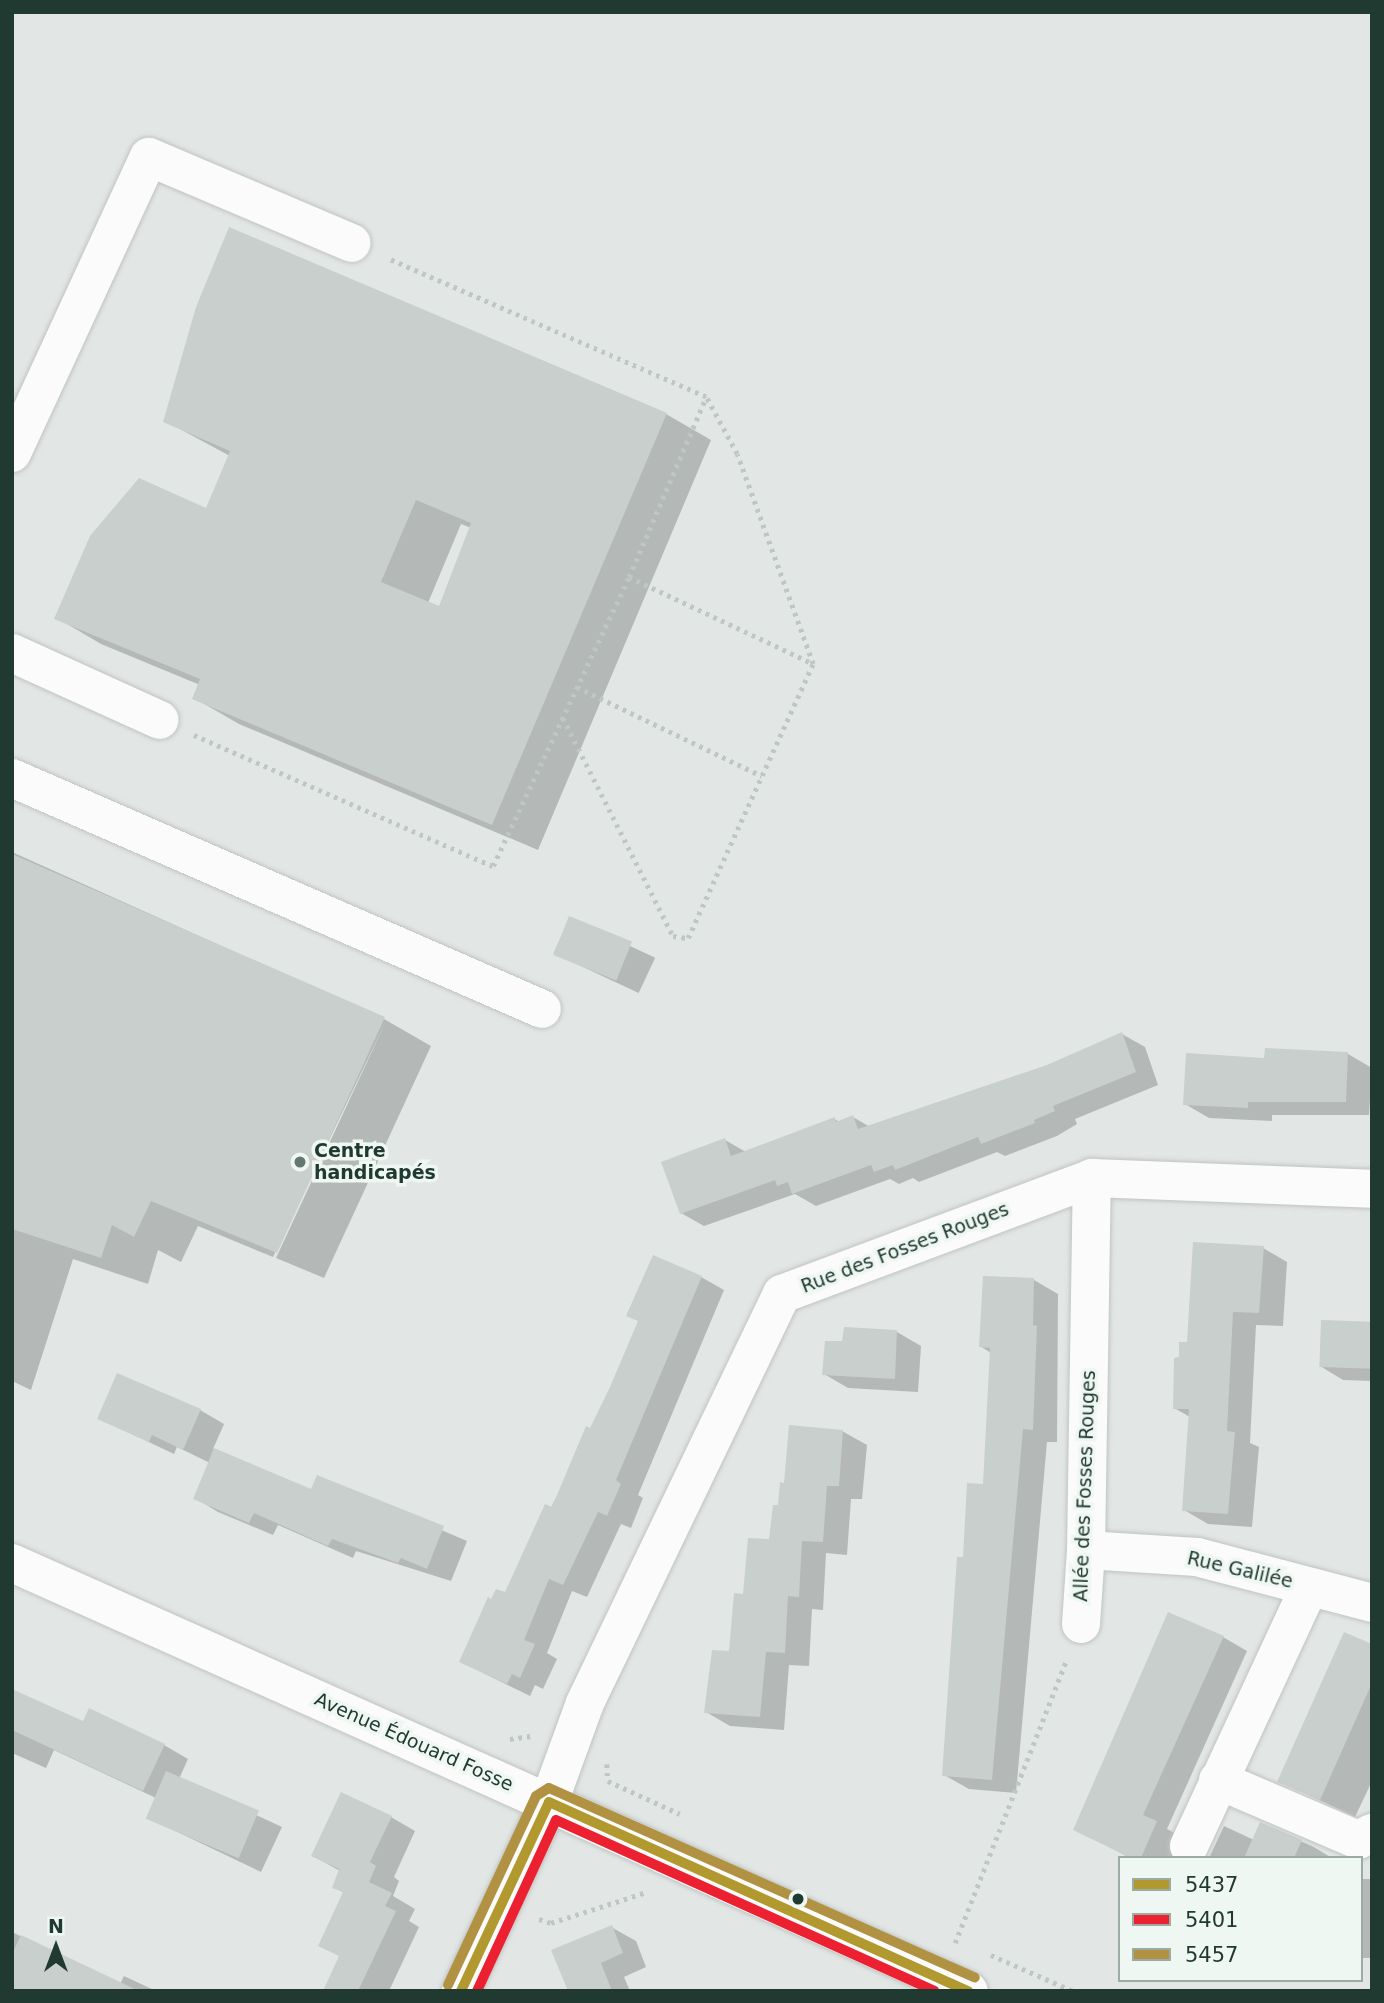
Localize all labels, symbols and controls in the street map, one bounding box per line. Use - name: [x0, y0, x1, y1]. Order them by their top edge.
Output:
- place label: Centre handicapés: [314, 1140, 436, 1184]
- marker: Centre handicapés: [292, 1154, 308, 1170]
- street label: Rue des Fosses Rouges: [798, 1198, 1012, 1298]
- street label: Allée des Fosses Rouges: [1070, 1370, 1100, 1602]
- street label: Rue Galilée: [1185, 1547, 1295, 1593]
- street label: Avenue Édouard Fosse: [311, 1688, 517, 1796]
- legend: [1118, 1856, 1363, 1982]
- text: 5437: [1185, 1873, 1238, 1897]
- unlabelled marker: [791, 1892, 805, 1906]
- text: 5401: [1185, 1908, 1238, 1932]
- north arrow: [21, 1912, 91, 1982]
- text: N: [48, 1915, 64, 1937]
- text: 5457: [1185, 1943, 1238, 1967]

